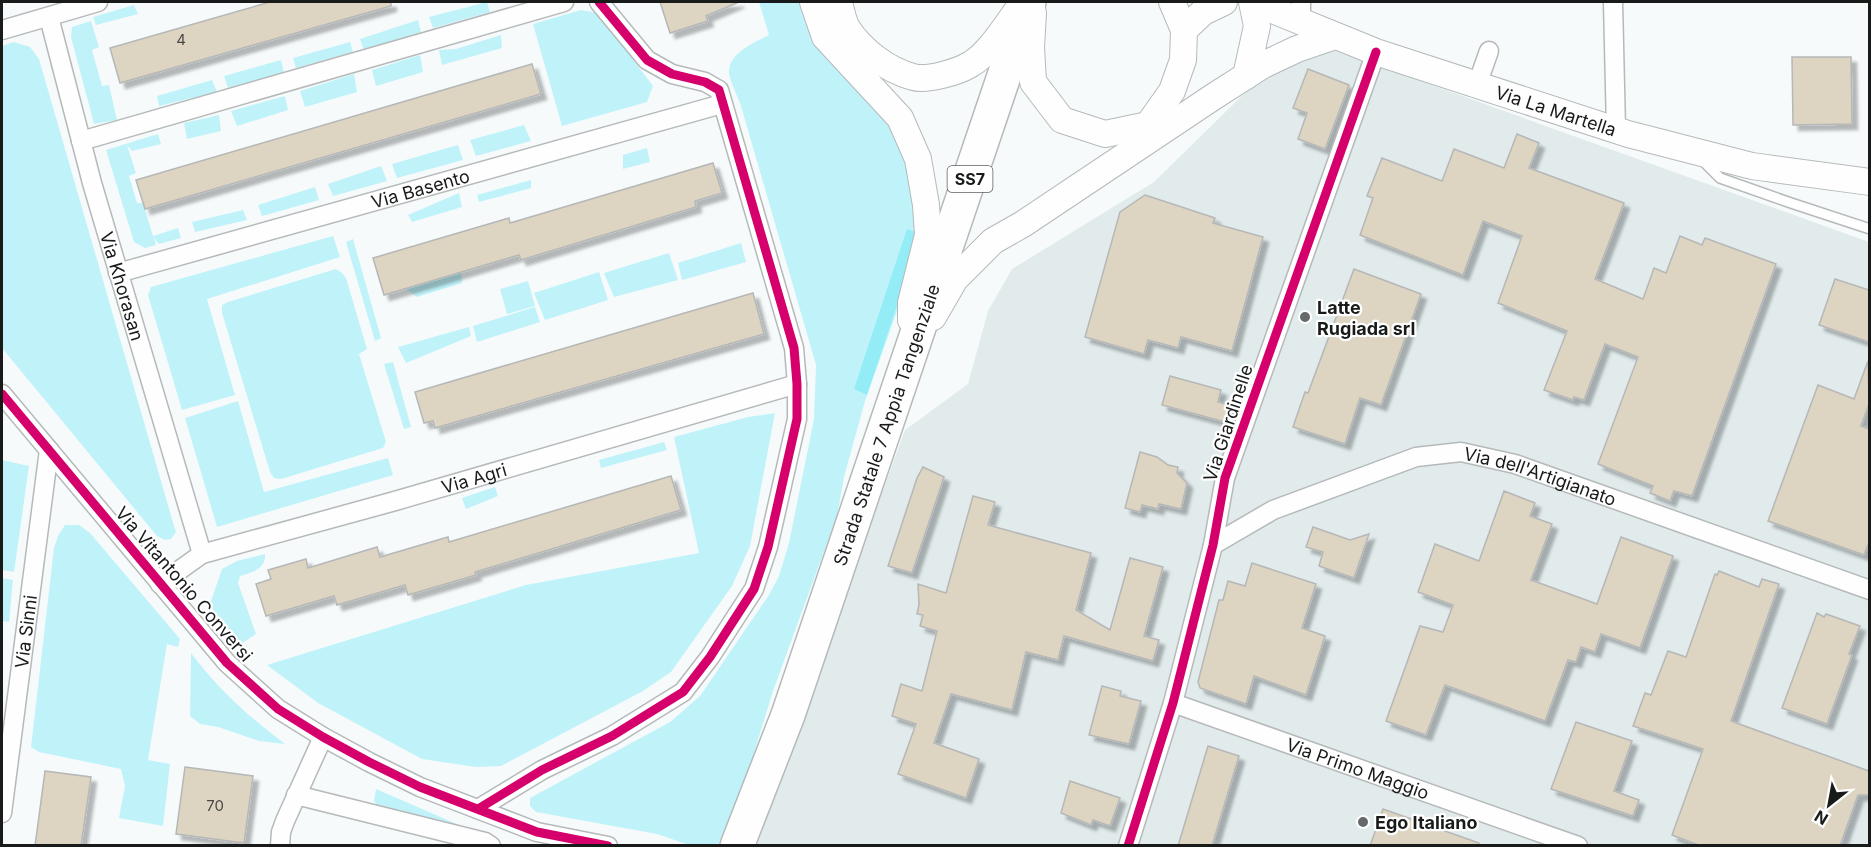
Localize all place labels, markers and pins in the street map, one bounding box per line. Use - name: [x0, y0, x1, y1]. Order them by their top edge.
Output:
- place label: Latte Rugiada srl: [1317, 297, 1415, 339]
- marker: Latte Rugiada srl: [1298, 310, 1312, 324]
- place label: Ego Italiano: [1375, 812, 1478, 833]
- marker: Ego Italiano: [1356, 815, 1370, 829]

